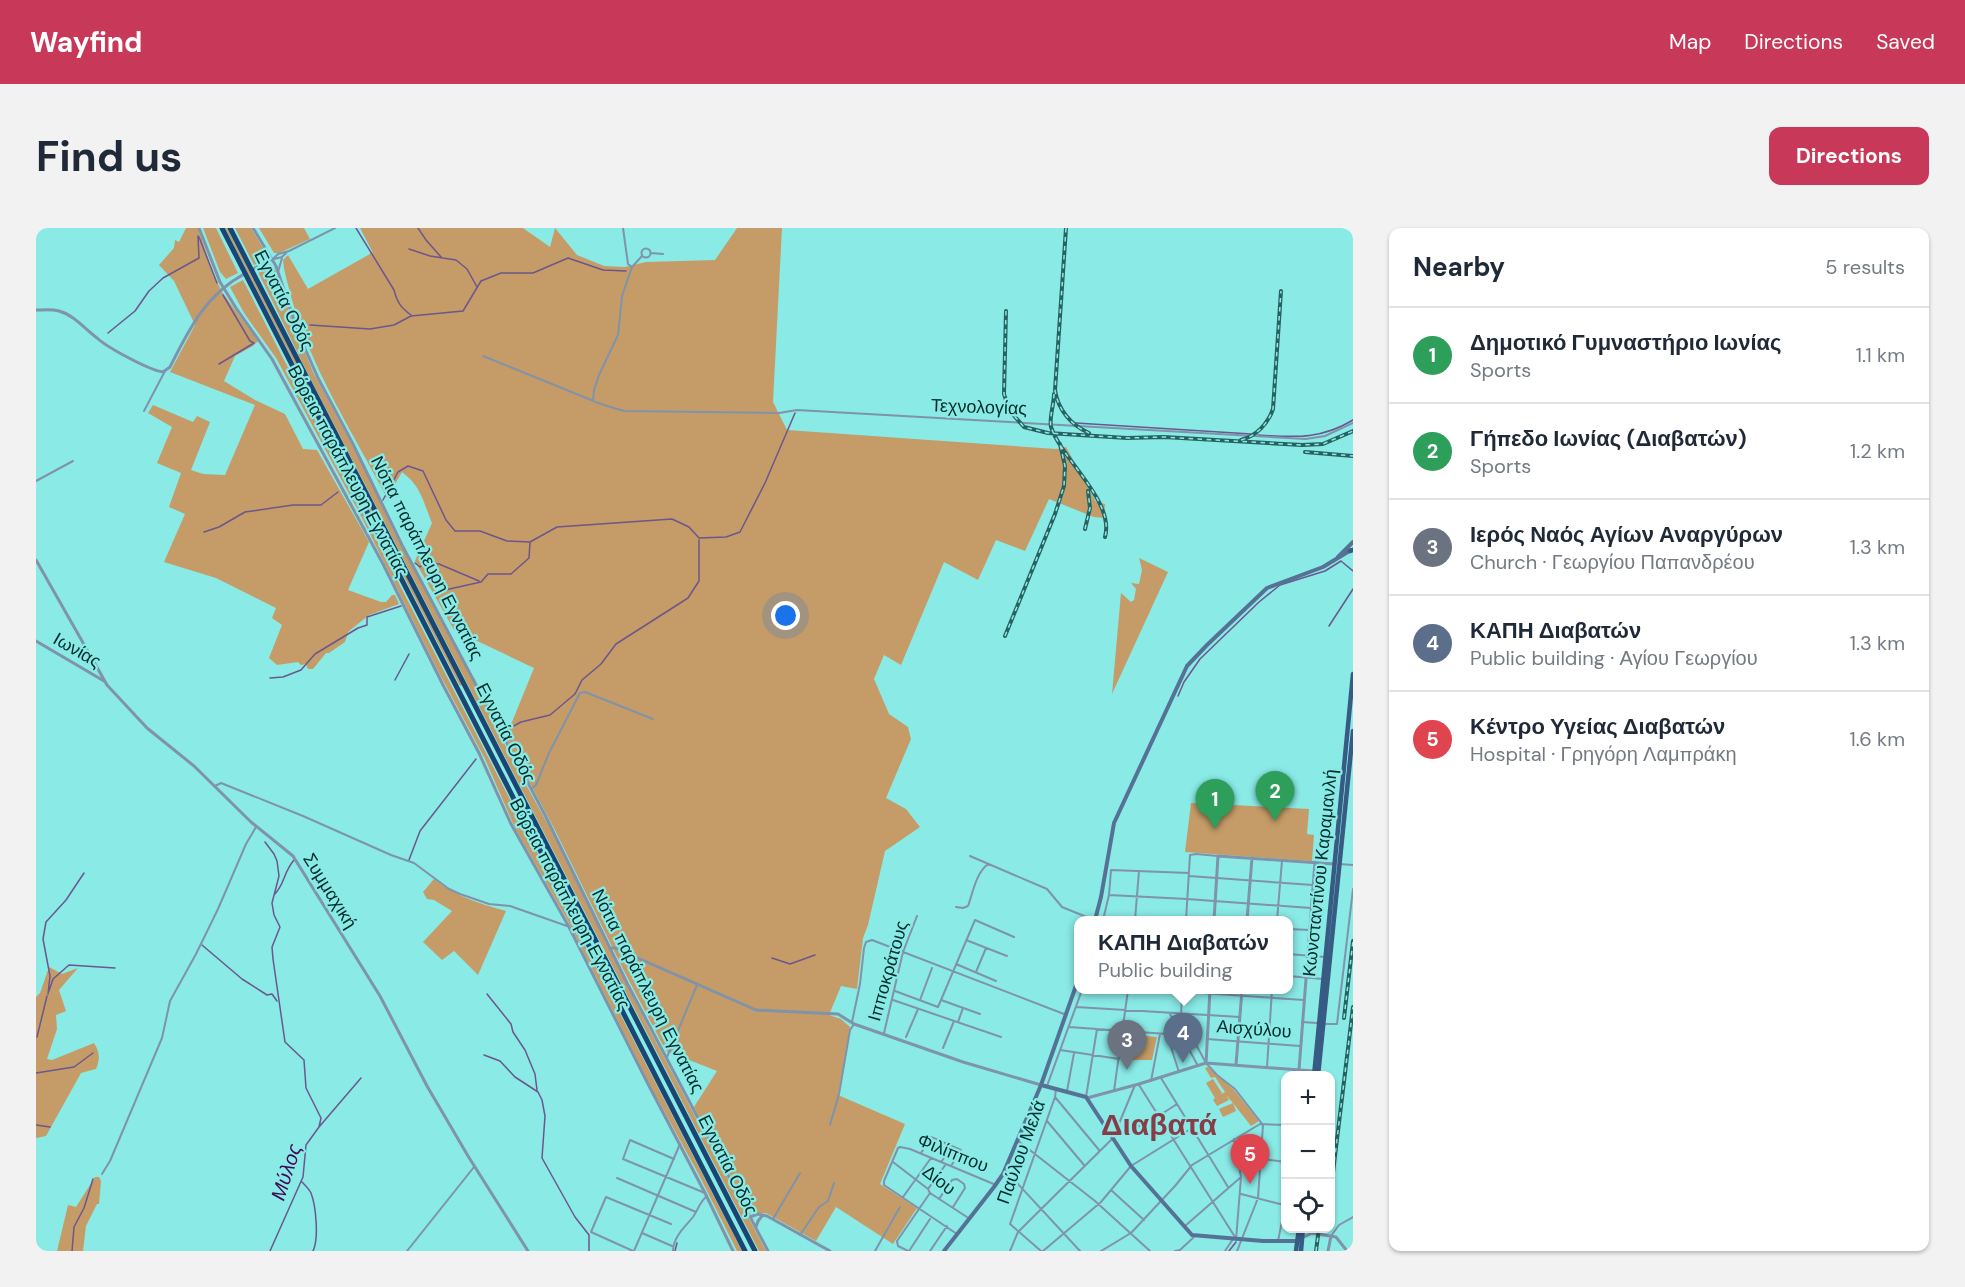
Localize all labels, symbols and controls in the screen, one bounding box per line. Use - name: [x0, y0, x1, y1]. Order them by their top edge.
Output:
- text: Wayfind: [30, 24, 142, 61]
- text: Map: [1669, 28, 1711, 56]
- text: Directions: [1744, 28, 1843, 56]
- text: Saved: [1876, 28, 1935, 56]
- button: Directions: [1769, 127, 1929, 185]
- text: Find us: [36, 129, 182, 184]
- street label: Εγνατία Οδός: [248, 246, 320, 354]
- text: Nearby: [1413, 250, 1505, 284]
- text: 5 results: [1825, 254, 1905, 280]
- text: Δημοτικό Γυμναστήριο Ιωνίας: [1470, 328, 1782, 357]
- text: 1: [1429, 342, 1436, 368]
- text: 1.1 km: [1856, 342, 1905, 368]
- text: Sports: [1470, 357, 1531, 383]
- street label: Βόρεια παράπλευρη Εγνατίας: [282, 361, 414, 581]
- street label: Τεχνολογίας: [931, 393, 1028, 421]
- text: Γήπεδο Ιωνίας (Διαβατών): [1470, 424, 1747, 453]
- text: 2: [1427, 438, 1438, 464]
- text: 1.2 km: [1850, 438, 1905, 464]
- street label: Νότια παράπλευρη Εγνατίας: [365, 452, 489, 664]
- text: Sports: [1470, 453, 1531, 479]
- text: Ιερός Ναός Αγίων Αναργύρων: [1470, 520, 1783, 549]
- text: 3: [1426, 534, 1439, 560]
- text: 1.3 km: [1850, 534, 1905, 560]
- text: Church · Γεωργίου Παπανδρέου: [1470, 549, 1755, 575]
- your location: [771, 601, 800, 630]
- text: ΚΑΠΗ Διαβατών: [1470, 616, 1641, 645]
- street label: Ιωνίας: [49, 627, 105, 673]
- text: 4: [1426, 630, 1439, 656]
- text: 1.3 km: [1850, 630, 1905, 656]
- text: Public building · Αγίου Γεωργίου: [1470, 645, 1758, 671]
- street label: Εγνατία Οδός: [470, 679, 542, 787]
- text: Κέντρο Υγείας Διαβατών: [1470, 712, 1725, 741]
- text: 5: [1426, 726, 1439, 752]
- text: 1.6 km: [1850, 726, 1905, 752]
- text: Hospital · Γρηγόρη Λαμπράκη: [1470, 741, 1737, 767]
- street label: Κωνσταντίνου Καραμανλή: [1297, 768, 1343, 978]
- pin: 2: [1256, 772, 1294, 821]
- pin: 1: [1196, 780, 1234, 829]
- street label: Βόρεια παράπλευρη Εγνατίας: [504, 794, 636, 1014]
- street label: Συμμαχική: [297, 849, 363, 933]
- street label: Νότια παράπλευρη Εγνατίας: [586, 885, 710, 1097]
- popup: [1074, 916, 1293, 994]
- street label: Ιπποκράτους: [862, 918, 914, 1024]
- text: ΚΑΠΗ Διαβατών: [1098, 928, 1269, 957]
- text: Public building: [1098, 957, 1233, 983]
- pin: 4: [1164, 1014, 1202, 1063]
- street label: Αισχύλου: [1216, 1014, 1292, 1044]
- pin: 3: [1108, 1020, 1146, 1070]
- map controls: [1281, 1071, 1335, 1233]
- button: +: [1281, 1071, 1335, 1125]
- street label: Παύλου Μελά: [991, 1097, 1051, 1207]
- district label: Διαβατά: [1101, 1105, 1218, 1144]
- street label: Εγνατία Οδός: [692, 1111, 764, 1219]
- button: −: [1281, 1125, 1335, 1179]
- street label: Φιλίππου: [914, 1128, 992, 1178]
- pin: 5: [1230, 1134, 1270, 1184]
- water label: Μύλος: [265, 1140, 307, 1204]
- street label: Δίου: [917, 1159, 961, 1201]
- button: locate: [1281, 1179, 1335, 1233]

